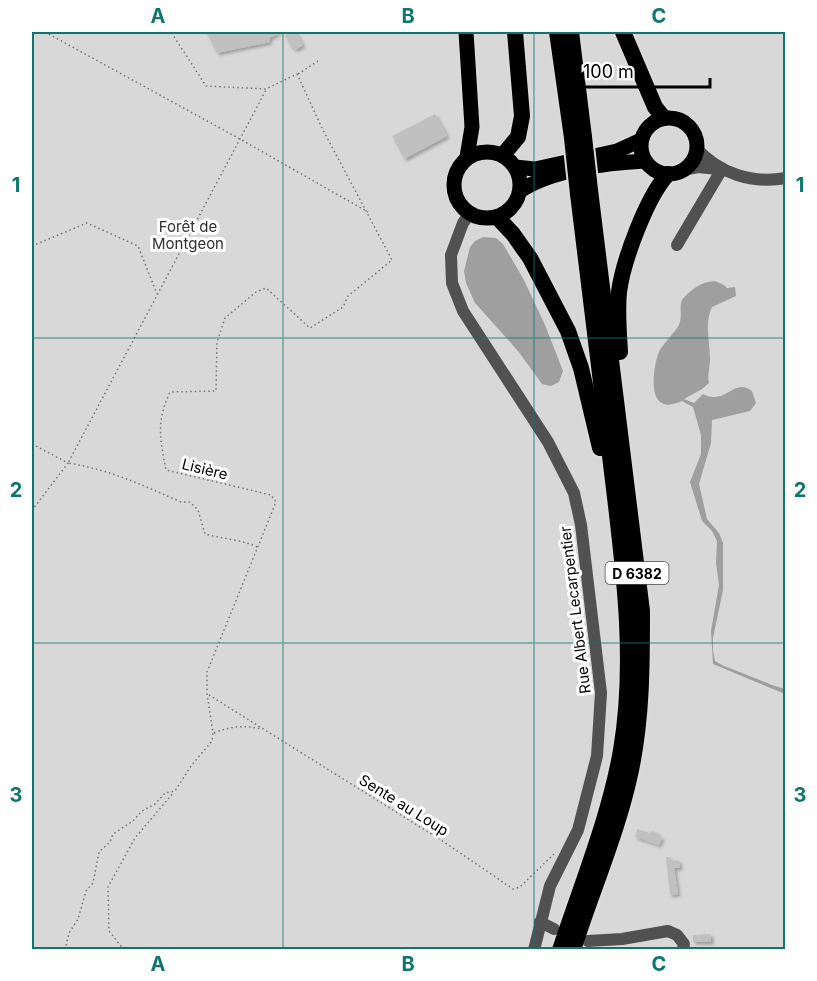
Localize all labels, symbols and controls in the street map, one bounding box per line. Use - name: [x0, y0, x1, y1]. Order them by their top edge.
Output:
- text: A: [151, 4, 166, 28]
- text: B: [401, 4, 415, 28]
- text: C: [652, 4, 666, 28]
- scale bar: [574, 51, 710, 89]
- text: 100 m: [583, 61, 634, 82]
- text: 1: [12, 173, 20, 197]
- text: 1: [796, 173, 804, 197]
- park label: Forêt de Montgeon: [152, 217, 224, 253]
- street label: Lisière: [180, 454, 230, 484]
- text: 2: [10, 478, 22, 502]
- text: 2: [794, 478, 806, 502]
- street label: Rue Albert Lecarpentier: [555, 525, 595, 695]
- road number: D 6382: [606, 562, 668, 584]
- street label: Sente au Loup: [356, 770, 452, 840]
- text: 3: [10, 783, 22, 807]
- text: 3: [794, 783, 806, 807]
- text: A: [151, 952, 166, 976]
- text: B: [401, 952, 415, 976]
- text: C: [652, 952, 666, 976]

